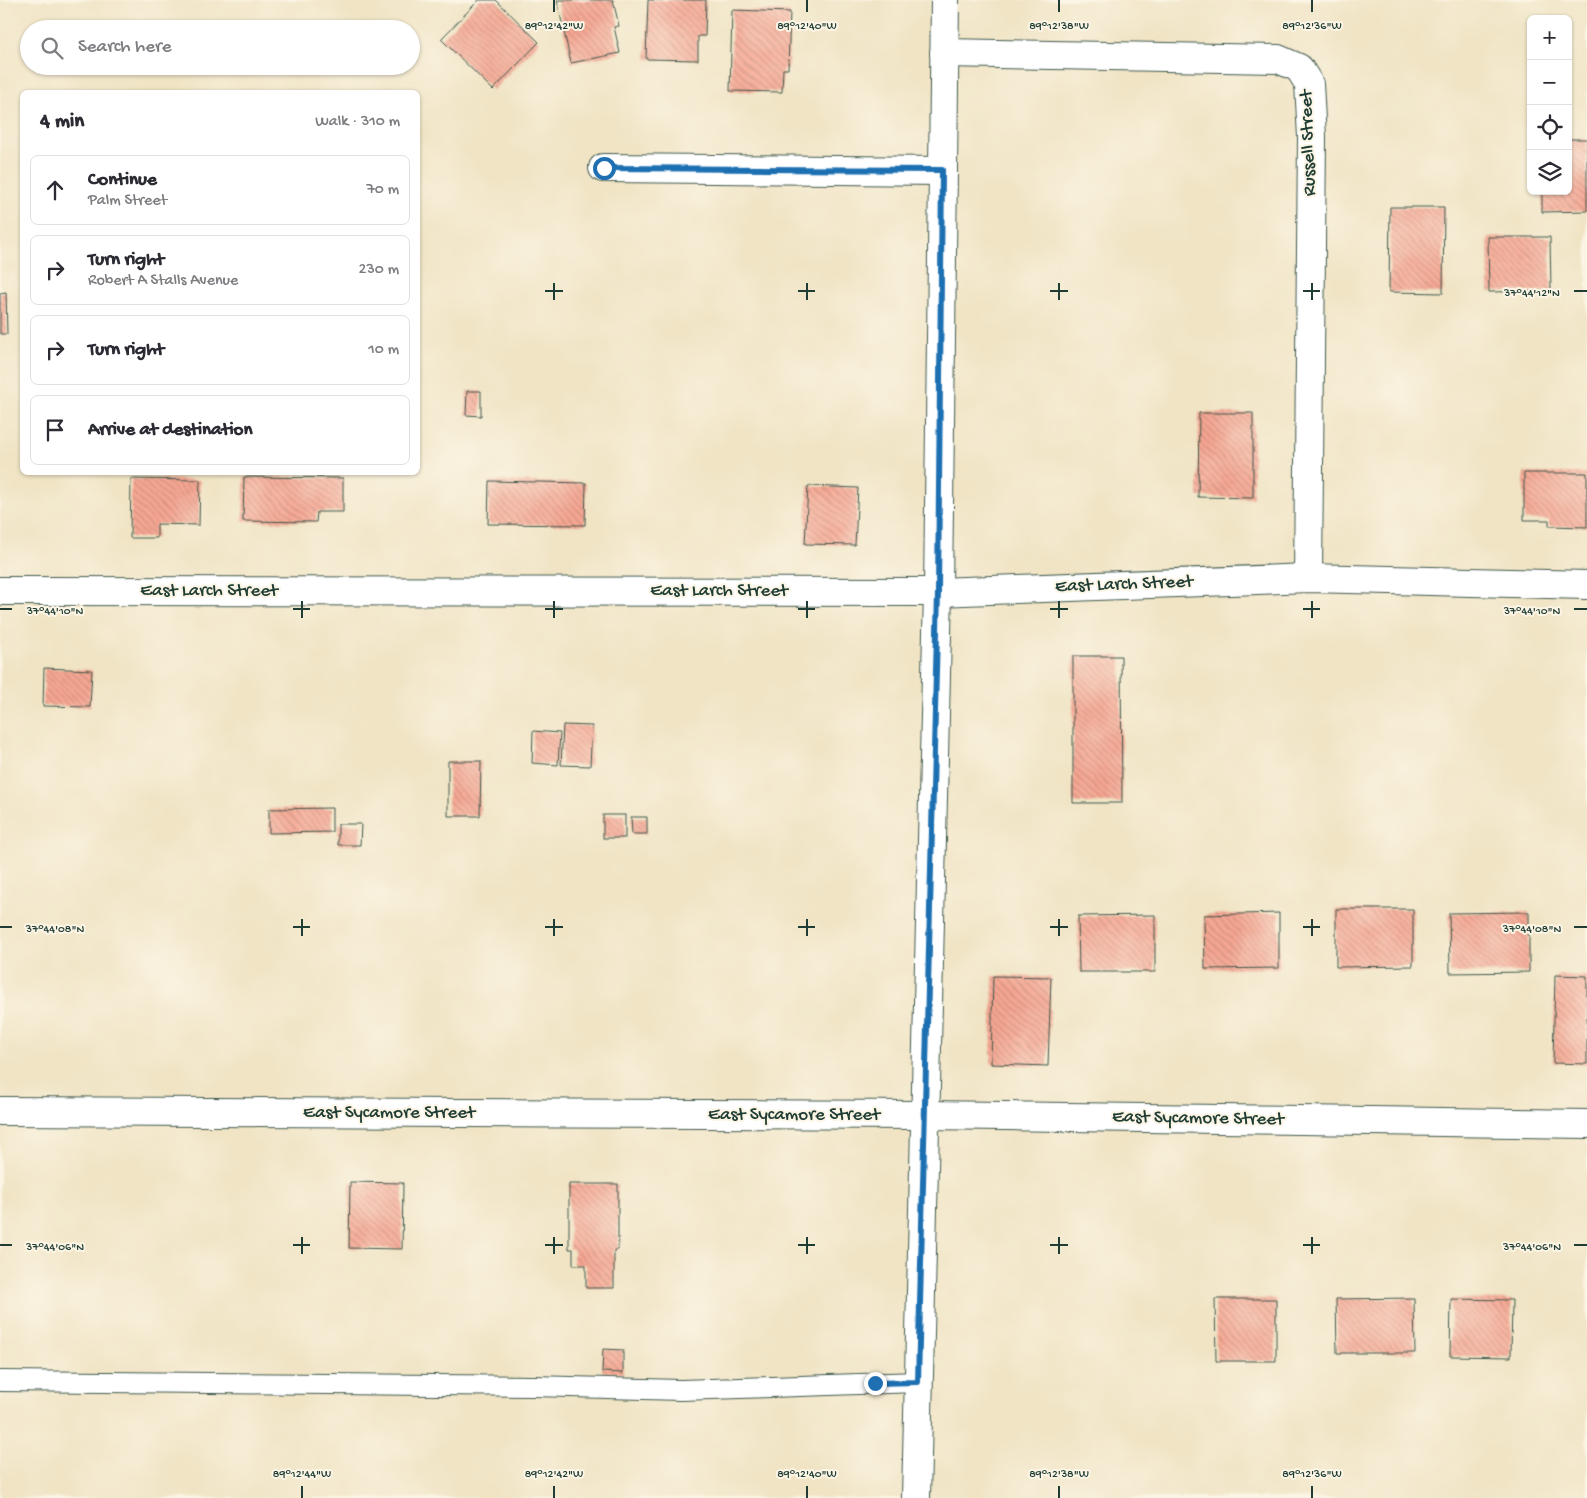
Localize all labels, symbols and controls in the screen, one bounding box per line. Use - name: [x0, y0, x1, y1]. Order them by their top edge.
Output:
- map controls: [1527, 15, 1572, 195]
- button: +: [1527, 15, 1572, 60]
- search box: [20, 20, 420, 75]
- text: 89°12'42"W: [525, 20, 583, 34]
- text: 89°12'40"W: [777, 20, 837, 34]
- text: 89°12'38"W: [1029, 20, 1089, 34]
- text: 89°12'36"W: [1282, 20, 1342, 34]
- icon: search: [38, 34, 66, 62]
- text: Search here: [78, 36, 172, 59]
- button: −: [1527, 60, 1572, 105]
- street label: Russell Street: [1296, 87, 1322, 196]
- button: locate: [1527, 105, 1572, 150]
- text: 4 min: [40, 110, 84, 135]
- text: Walk · 310 m: [315, 113, 400, 132]
- button: layers: [1527, 150, 1572, 195]
- route start: [593, 157, 616, 180]
- text: Continue: [88, 169, 157, 192]
- icon: ahead: [41, 176, 69, 204]
- text: 70 m: [366, 181, 399, 200]
- text: Palm Street: [88, 192, 167, 211]
- text: Turn right: [88, 249, 164, 272]
- icon: right: [41, 256, 69, 284]
- text: 230 m: [359, 261, 399, 280]
- text: Robert A Stalls Avenue: [88, 272, 238, 291]
- text: 37°44'12"N: [1503, 287, 1560, 301]
- icon: right: [41, 336, 69, 364]
- text: Turn right: [88, 339, 164, 362]
- text: 10 m: [368, 341, 399, 360]
- icon: arrive: [41, 416, 69, 444]
- text: Arrive at destination: [88, 419, 252, 442]
- street label: East Larch Street: [1055, 571, 1195, 599]
- street label: East Larch Street: [140, 580, 280, 603]
- street label: East Larch Street: [650, 580, 790, 603]
- text: 37°44'10"N: [26, 605, 84, 619]
- text: 37°44'10"N: [1503, 605, 1561, 619]
- text: 37°44'08"N: [25, 923, 84, 937]
- text: 37°44'08"N: [1502, 923, 1561, 937]
- street label: East Sycamore Street: [303, 1102, 477, 1125]
- street label: East Sycamore Street: [708, 1104, 882, 1127]
- street label: East Sycamore Street: [1112, 1106, 1286, 1132]
- text: 37°44'06"N: [25, 1241, 84, 1255]
- text: 37°44'06"N: [1502, 1241, 1561, 1255]
- route end: [864, 1372, 887, 1395]
- text: 89°12'44"W: [273, 1468, 331, 1482]
- text: 89°12'42"W: [525, 1468, 583, 1482]
- text: 89°12'40"W: [777, 1468, 837, 1482]
- text: 89°12'38"W: [1029, 1468, 1089, 1482]
- text: 89°12'36"W: [1282, 1468, 1342, 1482]

